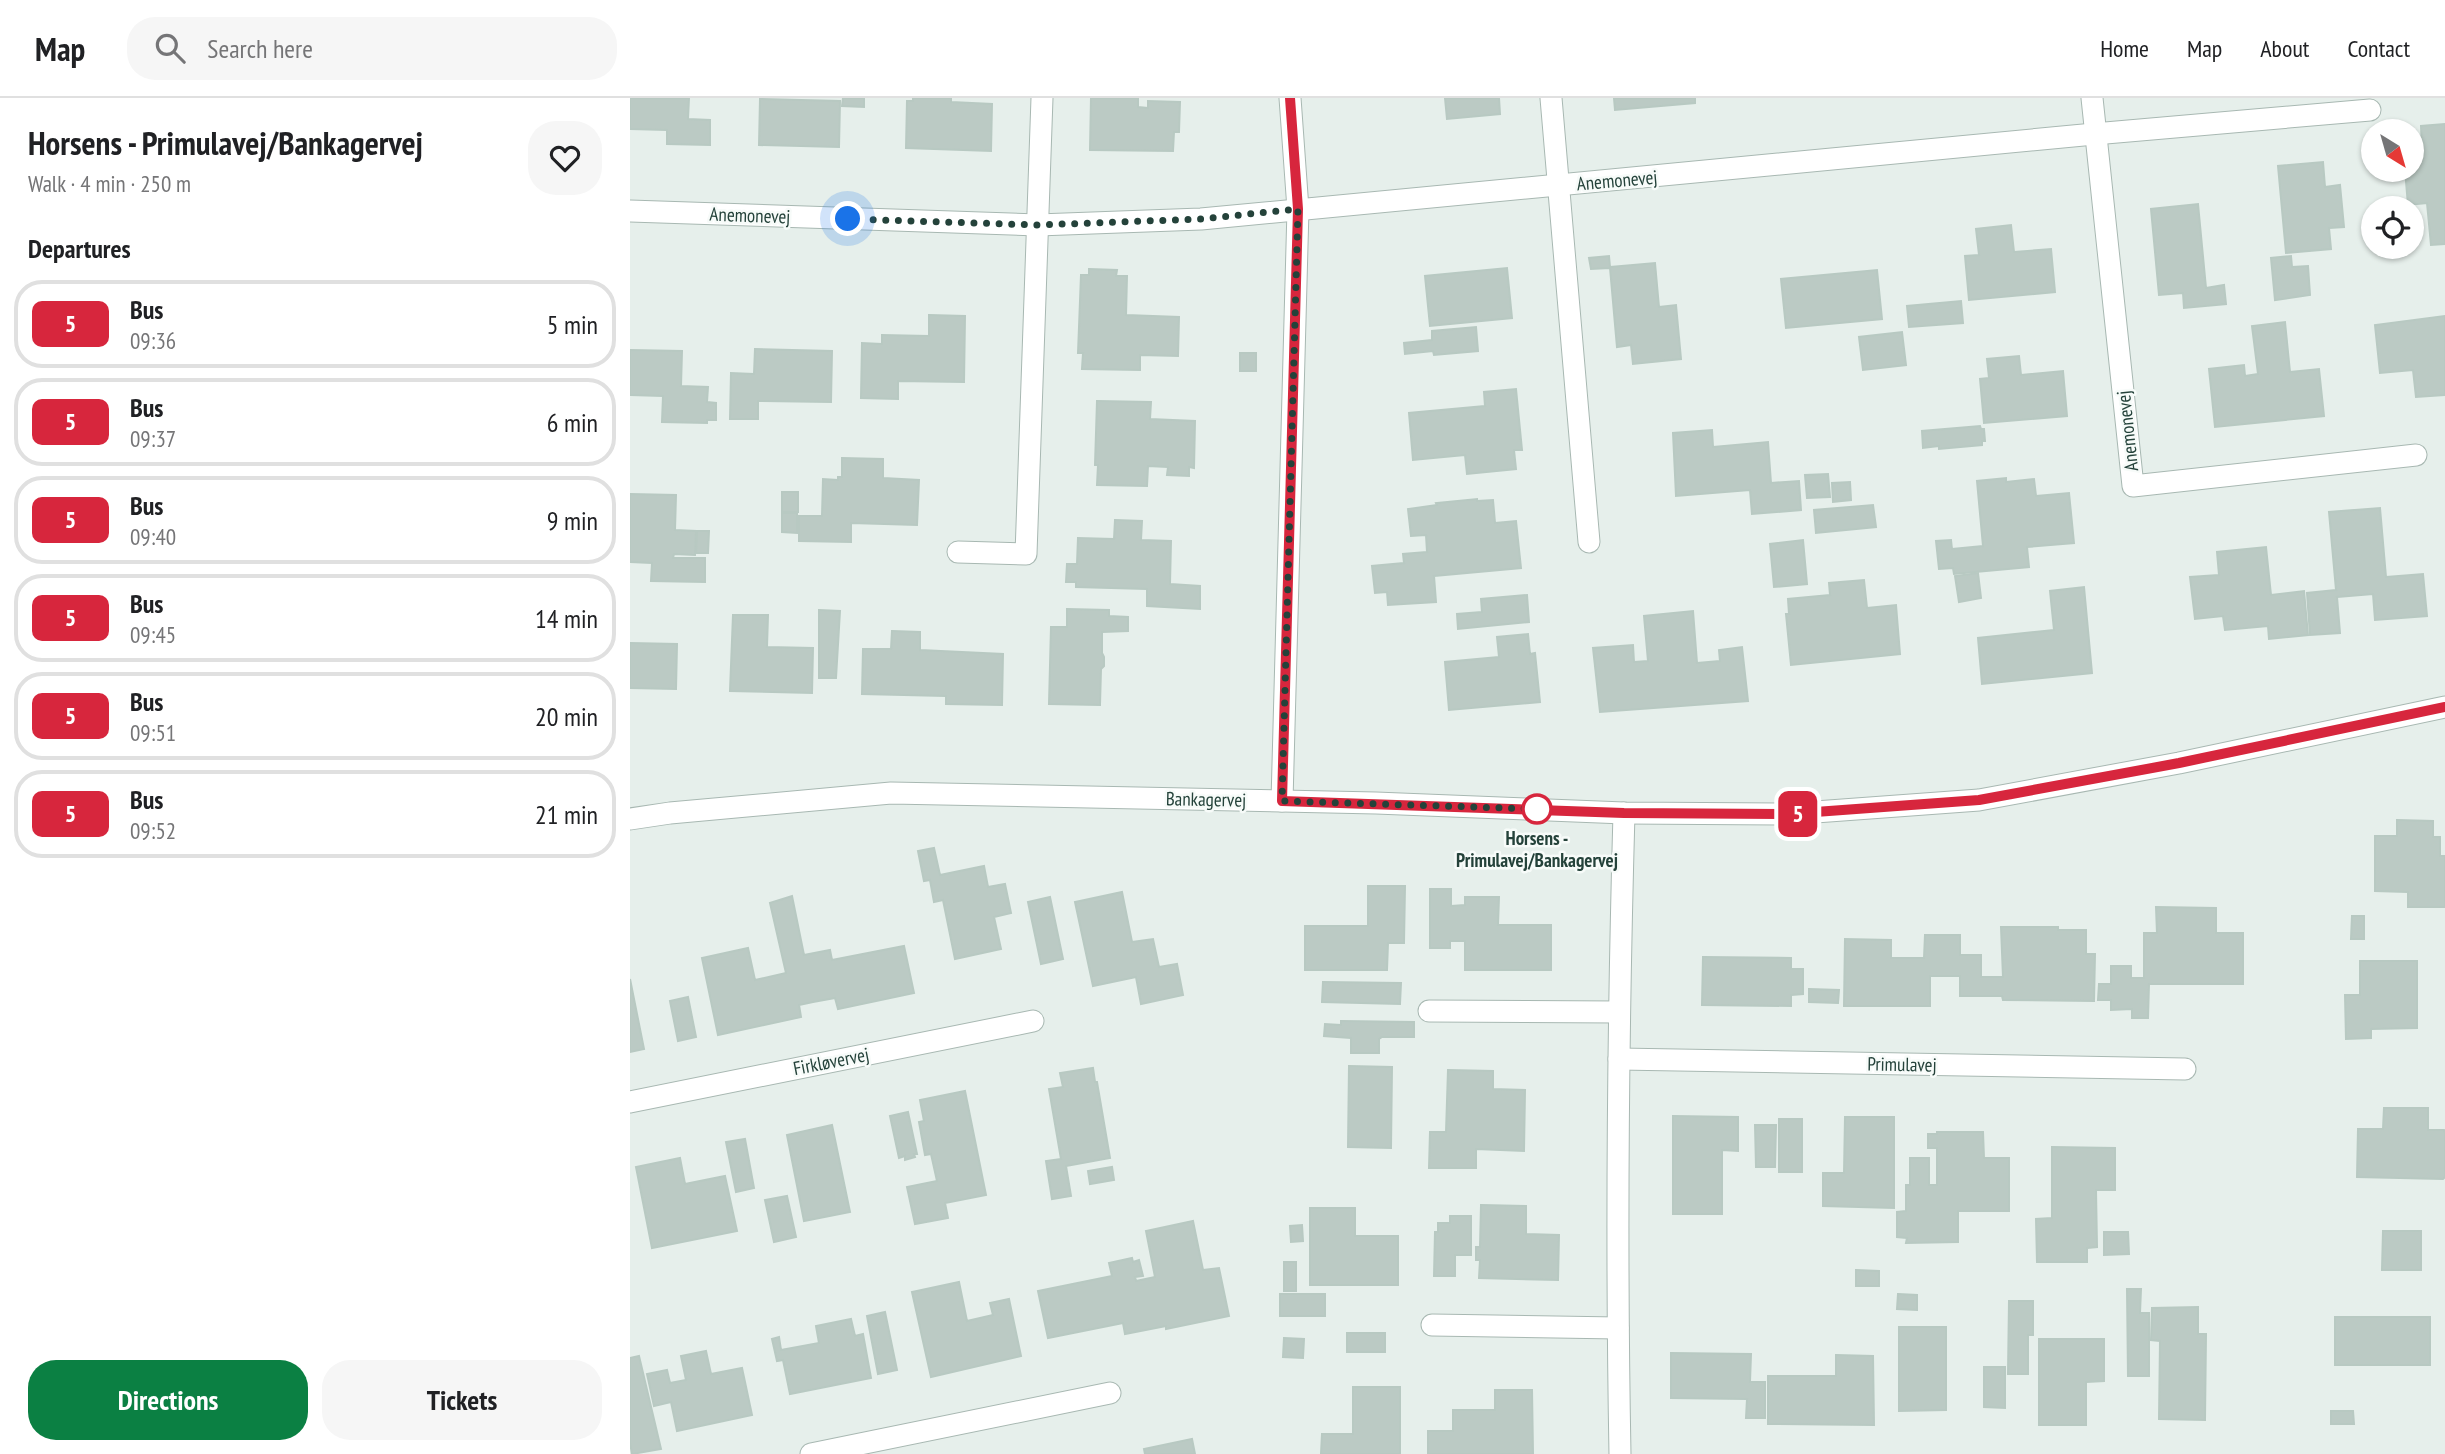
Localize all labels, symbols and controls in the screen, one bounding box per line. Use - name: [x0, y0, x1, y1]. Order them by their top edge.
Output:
- search box: [127, 17, 617, 80]
- text: Map: [35, 27, 85, 70]
- icon: search: [151, 29, 189, 67]
- text: Search here: [207, 32, 313, 65]
- text: Home: [2100, 33, 2149, 64]
- text: Map: [2187, 33, 2222, 64]
- text: About: [2260, 33, 2309, 64]
- text: Contact: [2347, 33, 2410, 64]
- north arrow: [2361, 119, 2424, 182]
- map controls: [2361, 119, 2424, 259]
- text: Horsens - Primulavej/Bankagervej: [28, 121, 423, 164]
- button: heart: [528, 121, 602, 195]
- street label: Anemonevej: [1576, 165, 1658, 195]
- text: Walk · 4 min · 250 m: [28, 169, 191, 198]
- button: locate: [2361, 196, 2424, 259]
- your location: [830, 201, 865, 236]
- street label: Anemonevej: [709, 202, 791, 228]
- text: Departures: [28, 232, 131, 265]
- text: Bus: [130, 293, 163, 326]
- text: 5: [65, 308, 76, 339]
- text: 5 min: [547, 308, 598, 341]
- text: 09:36: [130, 326, 176, 355]
- street label: Anemonevej: [2111, 390, 2143, 472]
- text: Bus: [130, 391, 163, 424]
- text: 5: [65, 406, 76, 437]
- text: 6 min: [547, 406, 598, 439]
- text: 09:37: [130, 424, 176, 453]
- text: Bus: [130, 489, 163, 522]
- text: 5: [65, 504, 76, 535]
- text: 9 min: [547, 504, 598, 537]
- text: 09:40: [130, 522, 176, 551]
- text: Bus: [130, 587, 163, 620]
- text: 5: [65, 602, 76, 633]
- text: 14 min: [535, 602, 598, 635]
- text: 09:45: [130, 620, 176, 649]
- text: Bus: [130, 685, 163, 718]
- text: 5: [65, 700, 76, 731]
- text: 20 min: [535, 700, 598, 733]
- text: 09:51: [130, 718, 176, 747]
- text: Bus: [130, 783, 163, 816]
- street label: Bankagervej: [1166, 786, 1246, 812]
- line badge: 5: [1775, 791, 1821, 837]
- marker: Horsens - Primulavej/Bankagervej: [1522, 794, 1552, 824]
- text: 5: [65, 798, 76, 829]
- text: 21 min: [535, 798, 598, 831]
- text: 5: [1792, 798, 1804, 829]
- text: 09:52: [130, 816, 176, 845]
- place label: Horsens - Primulavej/Bankagervej: [1456, 826, 1618, 872]
- street label: Firkløvervej: [791, 1042, 871, 1080]
- street label: Primulavej: [1867, 1051, 1937, 1077]
- button: Directions: [28, 1360, 308, 1440]
- button: Tickets: [322, 1360, 602, 1440]

